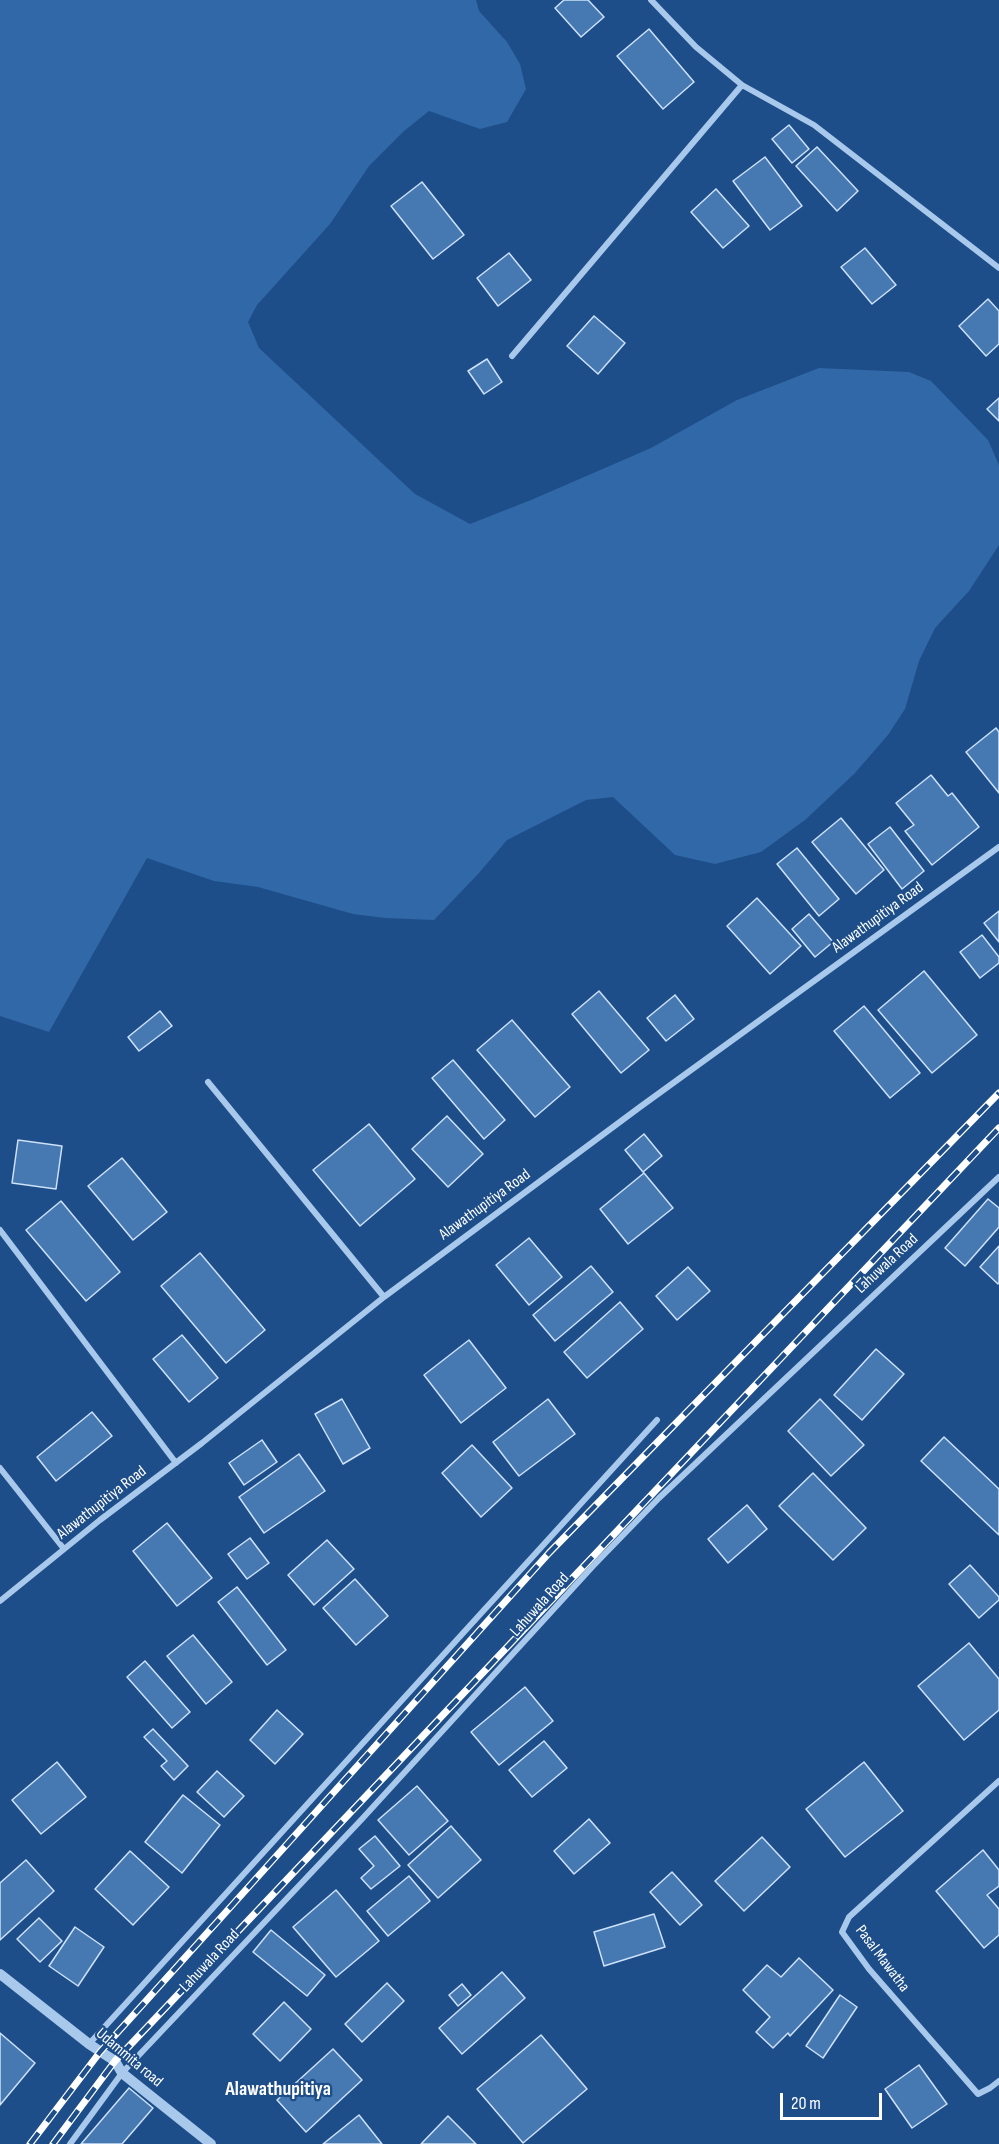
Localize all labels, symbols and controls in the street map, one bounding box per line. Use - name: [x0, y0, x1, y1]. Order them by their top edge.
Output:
- street label: Alawathupitiya Road: [829, 878, 927, 958]
- street label: Alawathupitiya Road: [436, 1165, 534, 1245]
- street label: Lahuwala Road: [852, 1230, 922, 1298]
- street label: Alawathupitiya Road: [53, 1462, 151, 1544]
- street label: Lahuwala Road: [506, 1569, 574, 1641]
- street label: Pasal Mawatha: [851, 1922, 913, 1996]
- street label: Lahuwala Road: [176, 1926, 244, 1996]
- street label: Udammita road: [92, 2024, 166, 2092]
- district label: Alawathupitiya: [225, 2078, 331, 2102]
- scale bar: [783, 2081, 885, 2119]
- text: 20 m: [791, 2093, 821, 2114]

